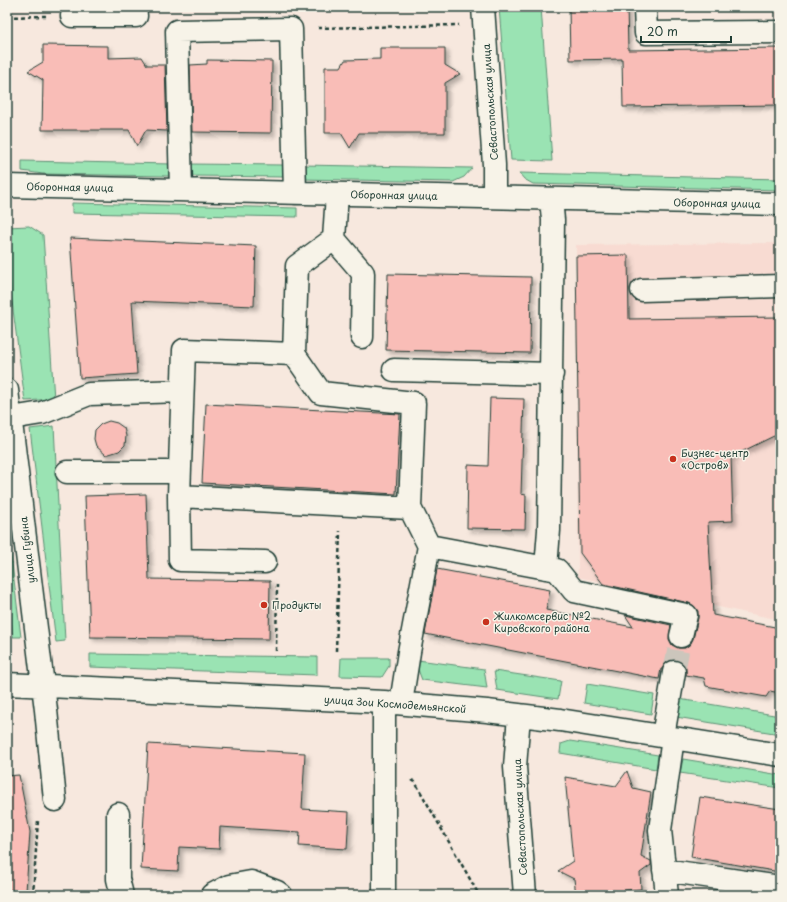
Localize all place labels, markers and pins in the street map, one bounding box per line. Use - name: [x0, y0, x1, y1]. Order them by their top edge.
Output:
- place label: Бизнес-центр «Остров»: [681, 445, 749, 472]
- marker: Бизнес-центр «Остров»: [668, 454, 678, 464]
- place label: Продукты: [272, 597, 321, 612]
- marker: Продукты: [259, 600, 269, 610]
- place label: Жилкомсервис №2 Кировского района: [493, 608, 591, 635]
- marker: Жилкомсервис №2 Кировского района: [481, 617, 491, 627]

